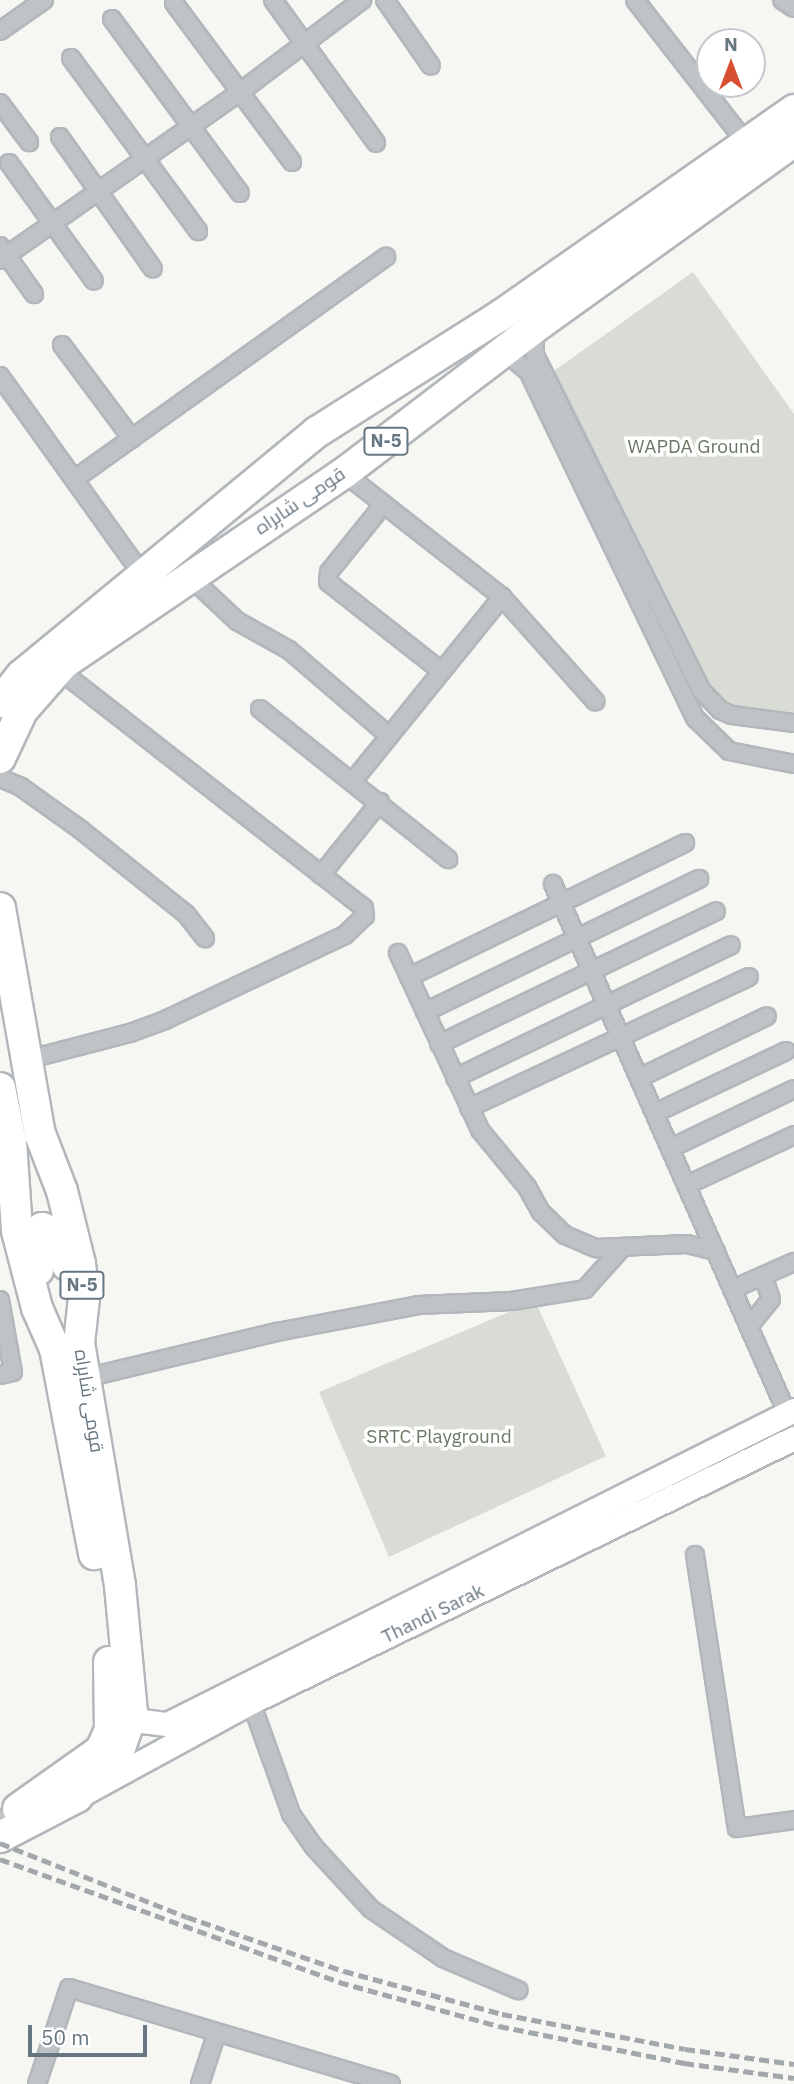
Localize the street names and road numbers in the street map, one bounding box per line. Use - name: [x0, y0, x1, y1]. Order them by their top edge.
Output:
- road number: N-5: [363, 426, 409, 456]
- street label: قومی شاہراہ: [250, 462, 350, 540]
- road number: N-5: [59, 1270, 105, 1300]
- street label: قومی شاہراہ: [70, 1348, 108, 1454]
- street label: Thandi Sarak: [378, 1579, 488, 1649]

